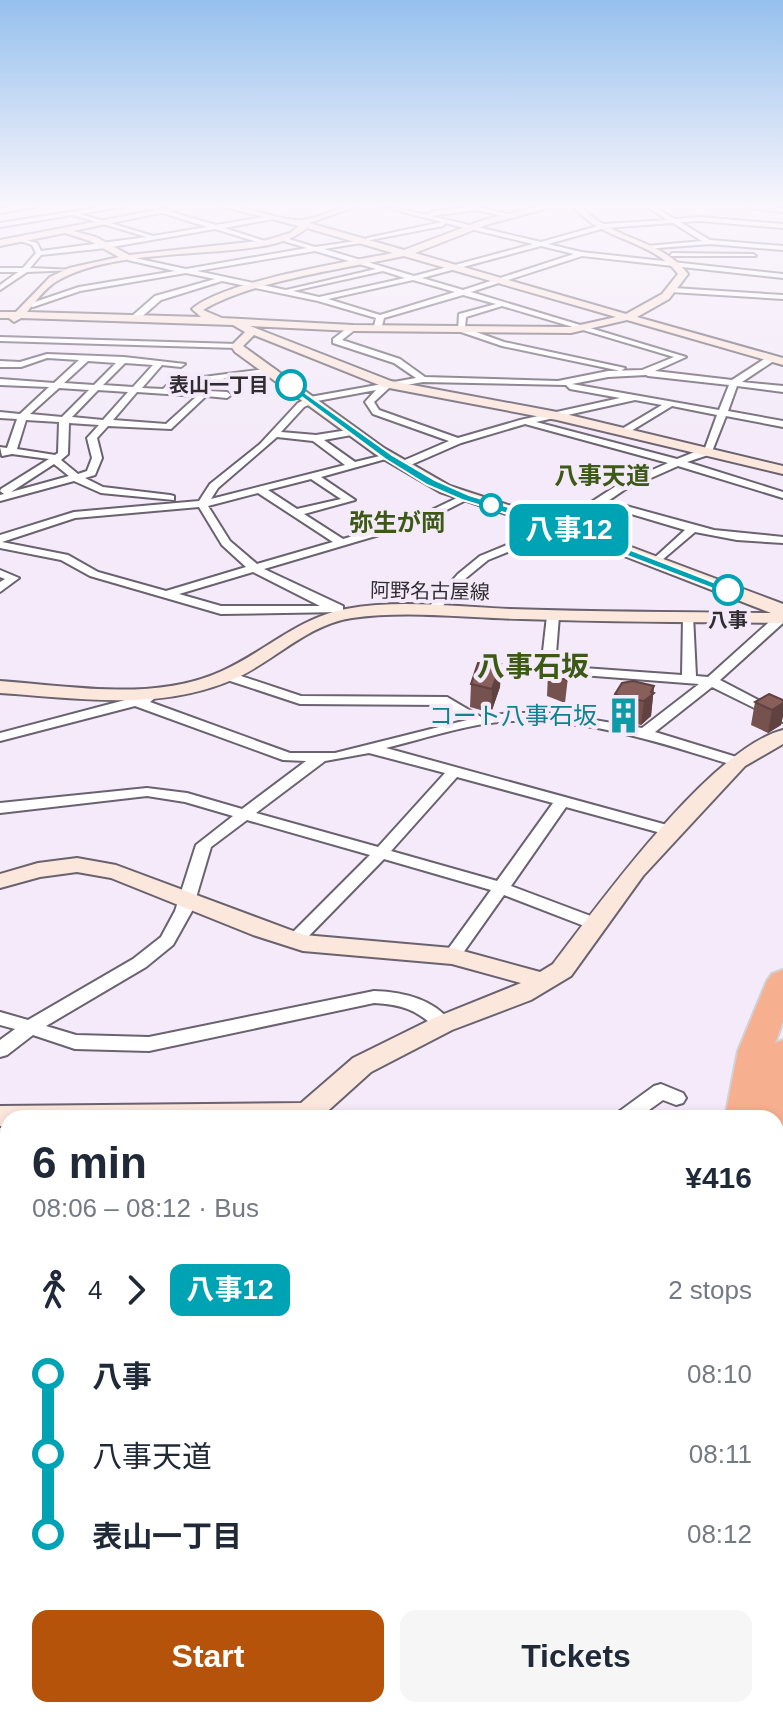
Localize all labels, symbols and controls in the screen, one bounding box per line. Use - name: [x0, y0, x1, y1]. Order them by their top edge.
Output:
- marker: 表山一丁目: [276, 370, 306, 400]
- place label: 表山一丁目: [169, 374, 269, 396]
- district label: 八事天道: [554, 462, 650, 489]
- unlabelled marker: [480, 494, 502, 516]
- line badge: 八事12: [513, 504, 625, 556]
- district label: 弥生が岡: [349, 509, 445, 536]
- text: 八事12: [525, 514, 613, 545]
- marker: 八事: [713, 575, 743, 605]
- street label: 阿野名古屋線: [370, 579, 490, 603]
- place label: 八事: [708, 609, 748, 631]
- district label: 八事石坂: [477, 651, 589, 682]
- building icon: コート八事石坂: [604, 696, 642, 734]
- place label: コート八事石坂: [429, 702, 597, 729]
- text: 6 min: [32, 1138, 147, 1187]
- text: ¥416: [685, 1161, 752, 1194]
- text: 08:06 – 08:12 · Bus: [32, 1193, 259, 1223]
- icon: walk: [32, 1268, 76, 1312]
- icon: forward: [114, 1268, 158, 1312]
- text: 八事12: [186, 1274, 274, 1305]
- text: 4: [88, 1275, 102, 1305]
- text: 2 stops: [668, 1275, 752, 1305]
- text: 08:10: [687, 1359, 752, 1389]
- text: 八事: [92, 1360, 152, 1393]
- text: 08:11: [689, 1439, 752, 1469]
- text: 八事天道: [92, 1440, 212, 1473]
- text: 08:12: [687, 1519, 752, 1549]
- text: 表山一丁目: [92, 1520, 242, 1553]
- button: Start: [32, 1610, 384, 1702]
- button: Tickets: [400, 1610, 752, 1702]

